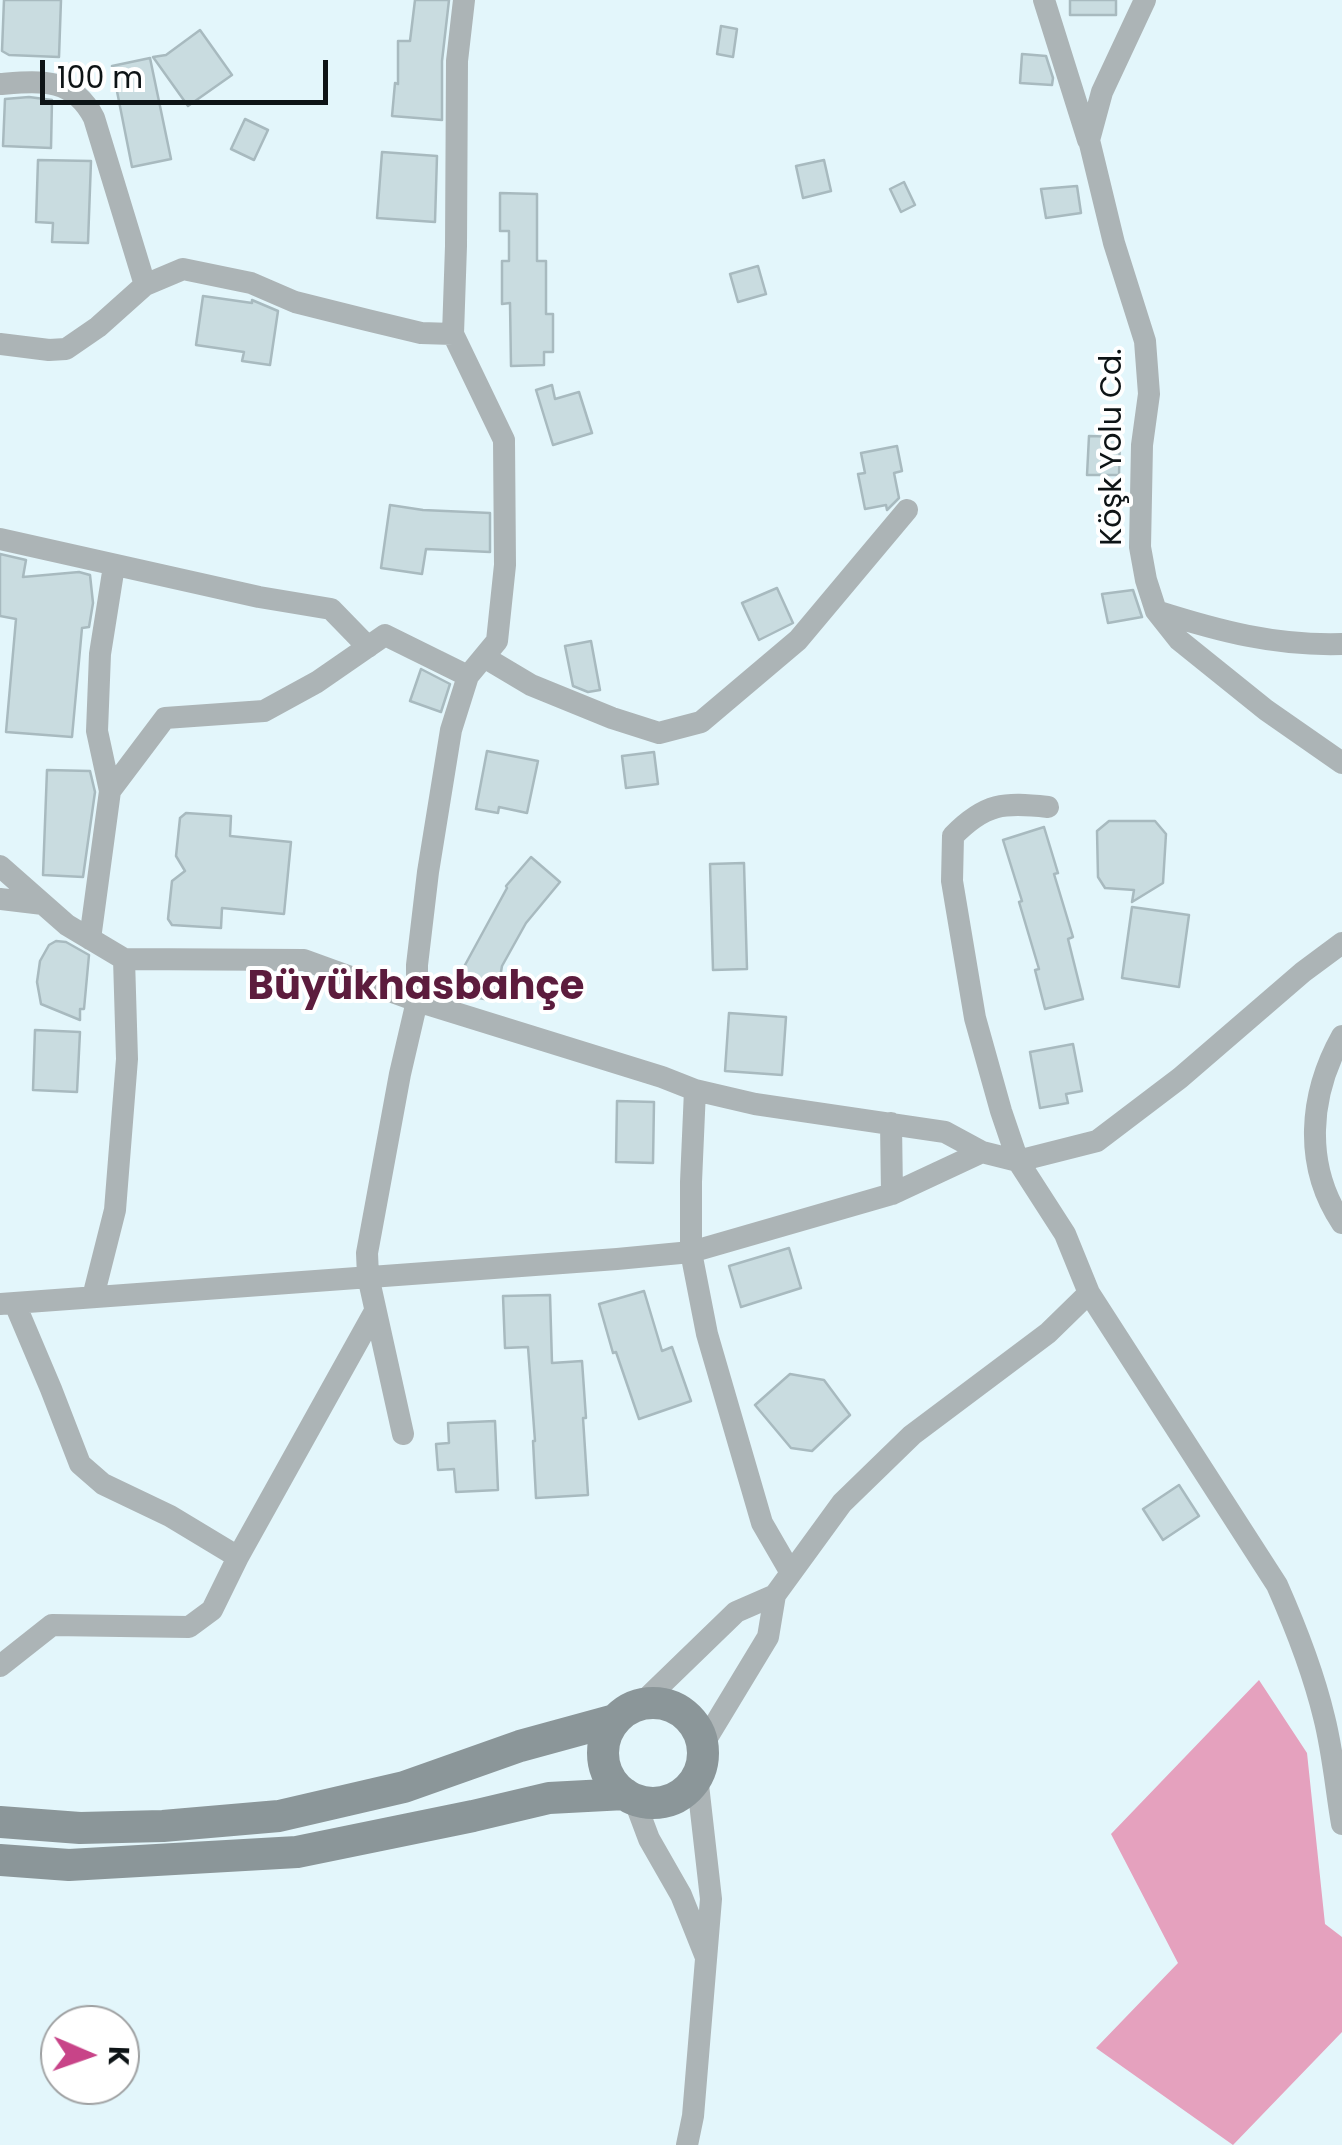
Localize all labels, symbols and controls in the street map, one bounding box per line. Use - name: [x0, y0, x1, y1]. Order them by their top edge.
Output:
- scale bar: [45, 40, 332, 102]
- text: 100 m: [57, 56, 143, 99]
- street label: Köşk Yolu Cd.: [1095, 348, 1131, 546]
- district label: Büyükhasbahçe: [248, 965, 584, 1013]
- north arrow: [40, 2005, 140, 2105]
- text: K: [99, 2046, 138, 2066]

